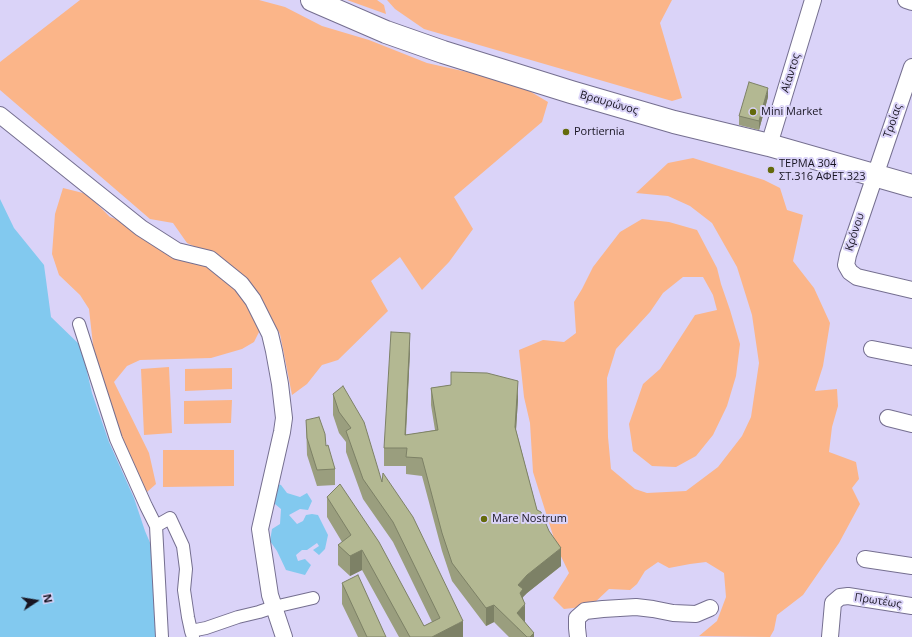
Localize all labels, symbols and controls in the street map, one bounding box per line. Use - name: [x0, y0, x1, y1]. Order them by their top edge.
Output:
- street label: Αίαντος: [779, 52, 803, 94]
- street label: Βραυρώνος: [578, 88, 640, 118]
- street label: Τροίας: [881, 102, 905, 140]
- place label: Mini Market: [761, 105, 822, 119]
- marker: Mini Market: [748, 107, 758, 117]
- place label: Portiernia: [574, 125, 625, 139]
- marker: Portiernia: [561, 127, 571, 137]
- place label: ΤΕΡΜΑ 304 ΣΤ.316 ΑΦΕΤ.323: [779, 157, 866, 183]
- marker: ΤΕΡΜΑ 304 ΣΤ.316 ΑΦΕΤ.323: [766, 165, 776, 175]
- street label: Κρόνου: [843, 211, 867, 253]
- place label: Mare Nostrum: [492, 512, 567, 526]
- marker: Mare Nostrum: [479, 514, 489, 524]
- north arrow: [16, 581, 56, 621]
- street label: Πρωτέως: [854, 591, 902, 611]
- text: N: [40, 592, 56, 604]

